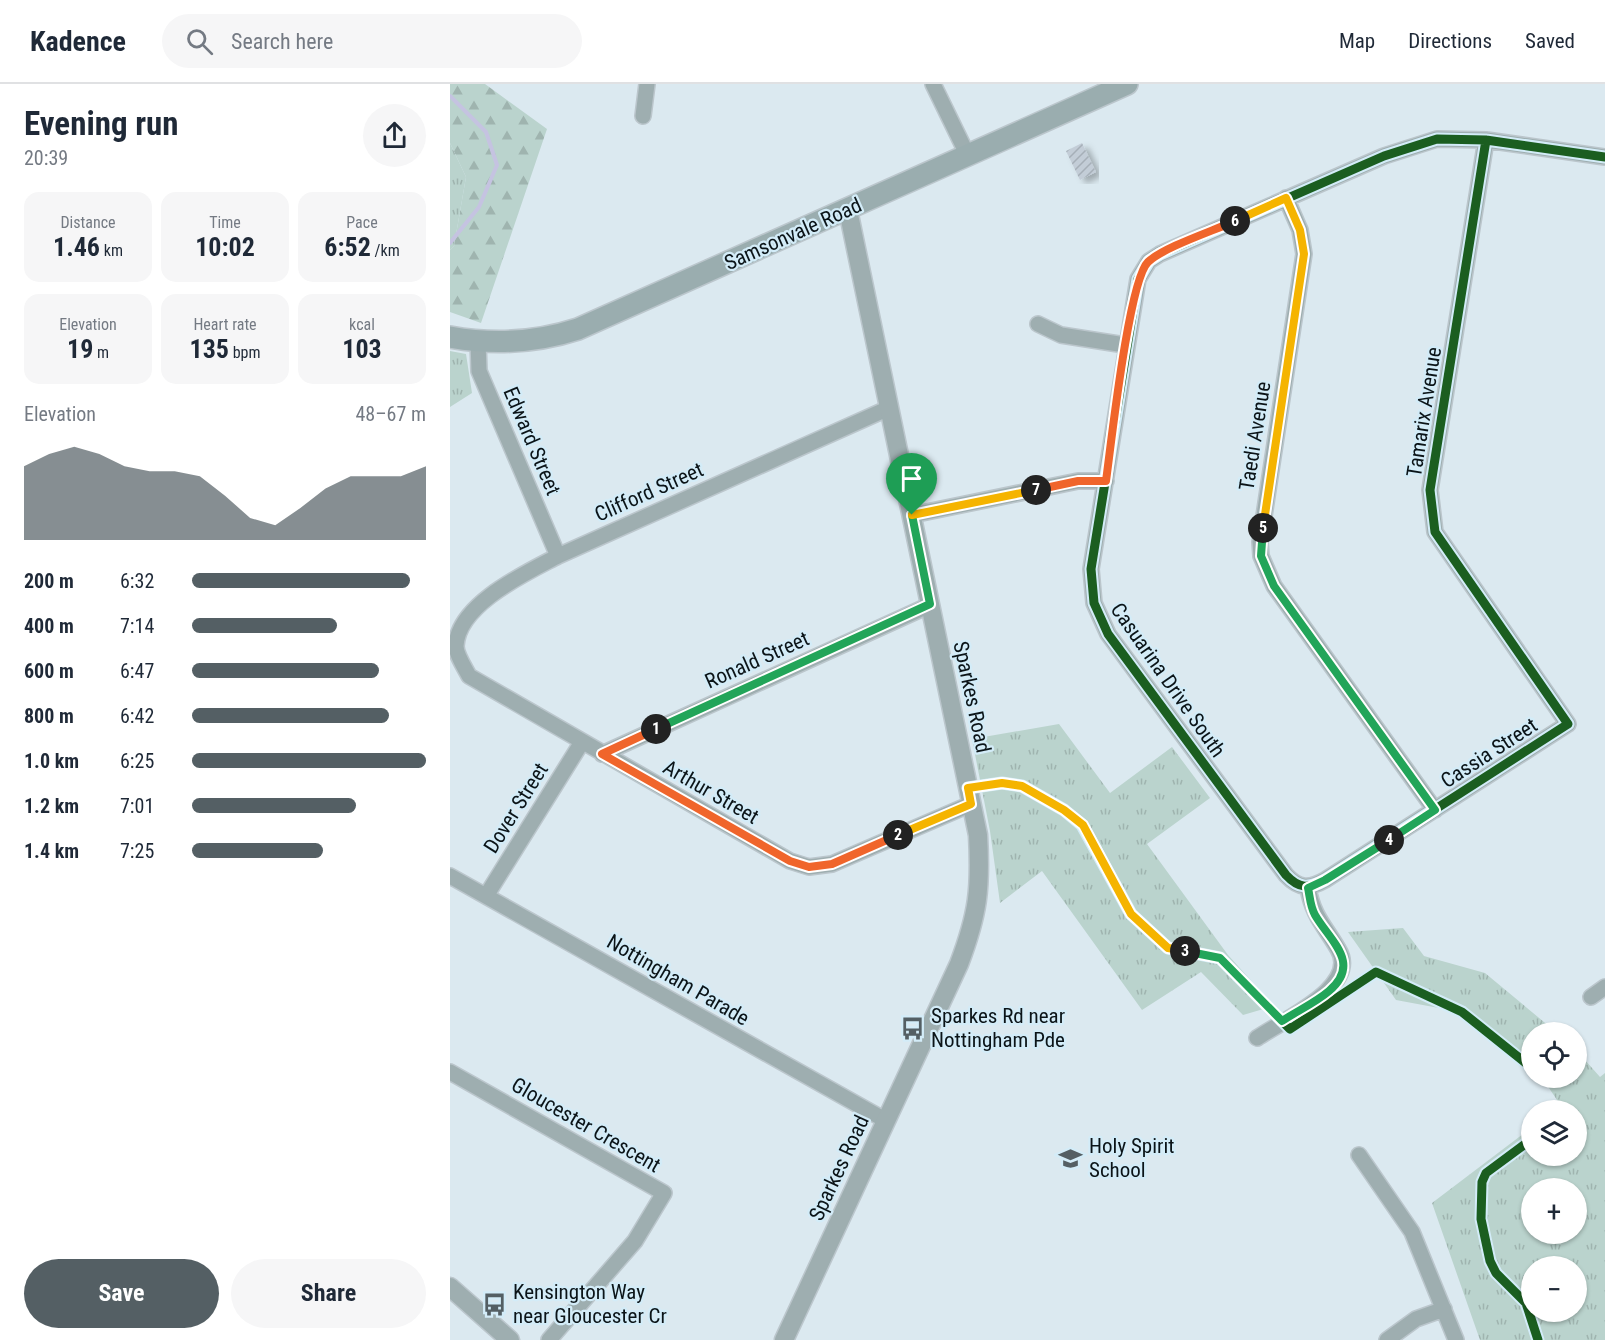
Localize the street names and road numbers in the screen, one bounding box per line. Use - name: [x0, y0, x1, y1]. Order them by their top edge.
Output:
- street label: Samsonvale Road: [721, 193, 865, 275]
- street label: Tamarix Avenue: [1402, 345, 1446, 479]
- street label: Taedi Avenue: [1235, 380, 1275, 492]
- street label: Edward Street: [498, 383, 566, 499]
- street label: Clifford Street: [591, 457, 707, 527]
- street label: Casuarina Drive South: [1106, 598, 1230, 762]
- street label: Ronald Street: [701, 626, 813, 694]
- street label: Sparkes Road: [948, 639, 996, 755]
- street label: Cassia Street: [1436, 713, 1542, 793]
- street label: Arthur Street: [659, 755, 763, 829]
- street label: Dover Street: [479, 759, 553, 857]
- street label: Nottingham Parade: [603, 930, 753, 1030]
- street label: Gloucester Crescent: [507, 1073, 665, 1177]
- street label: Sparkes Road: [804, 1112, 874, 1224]

